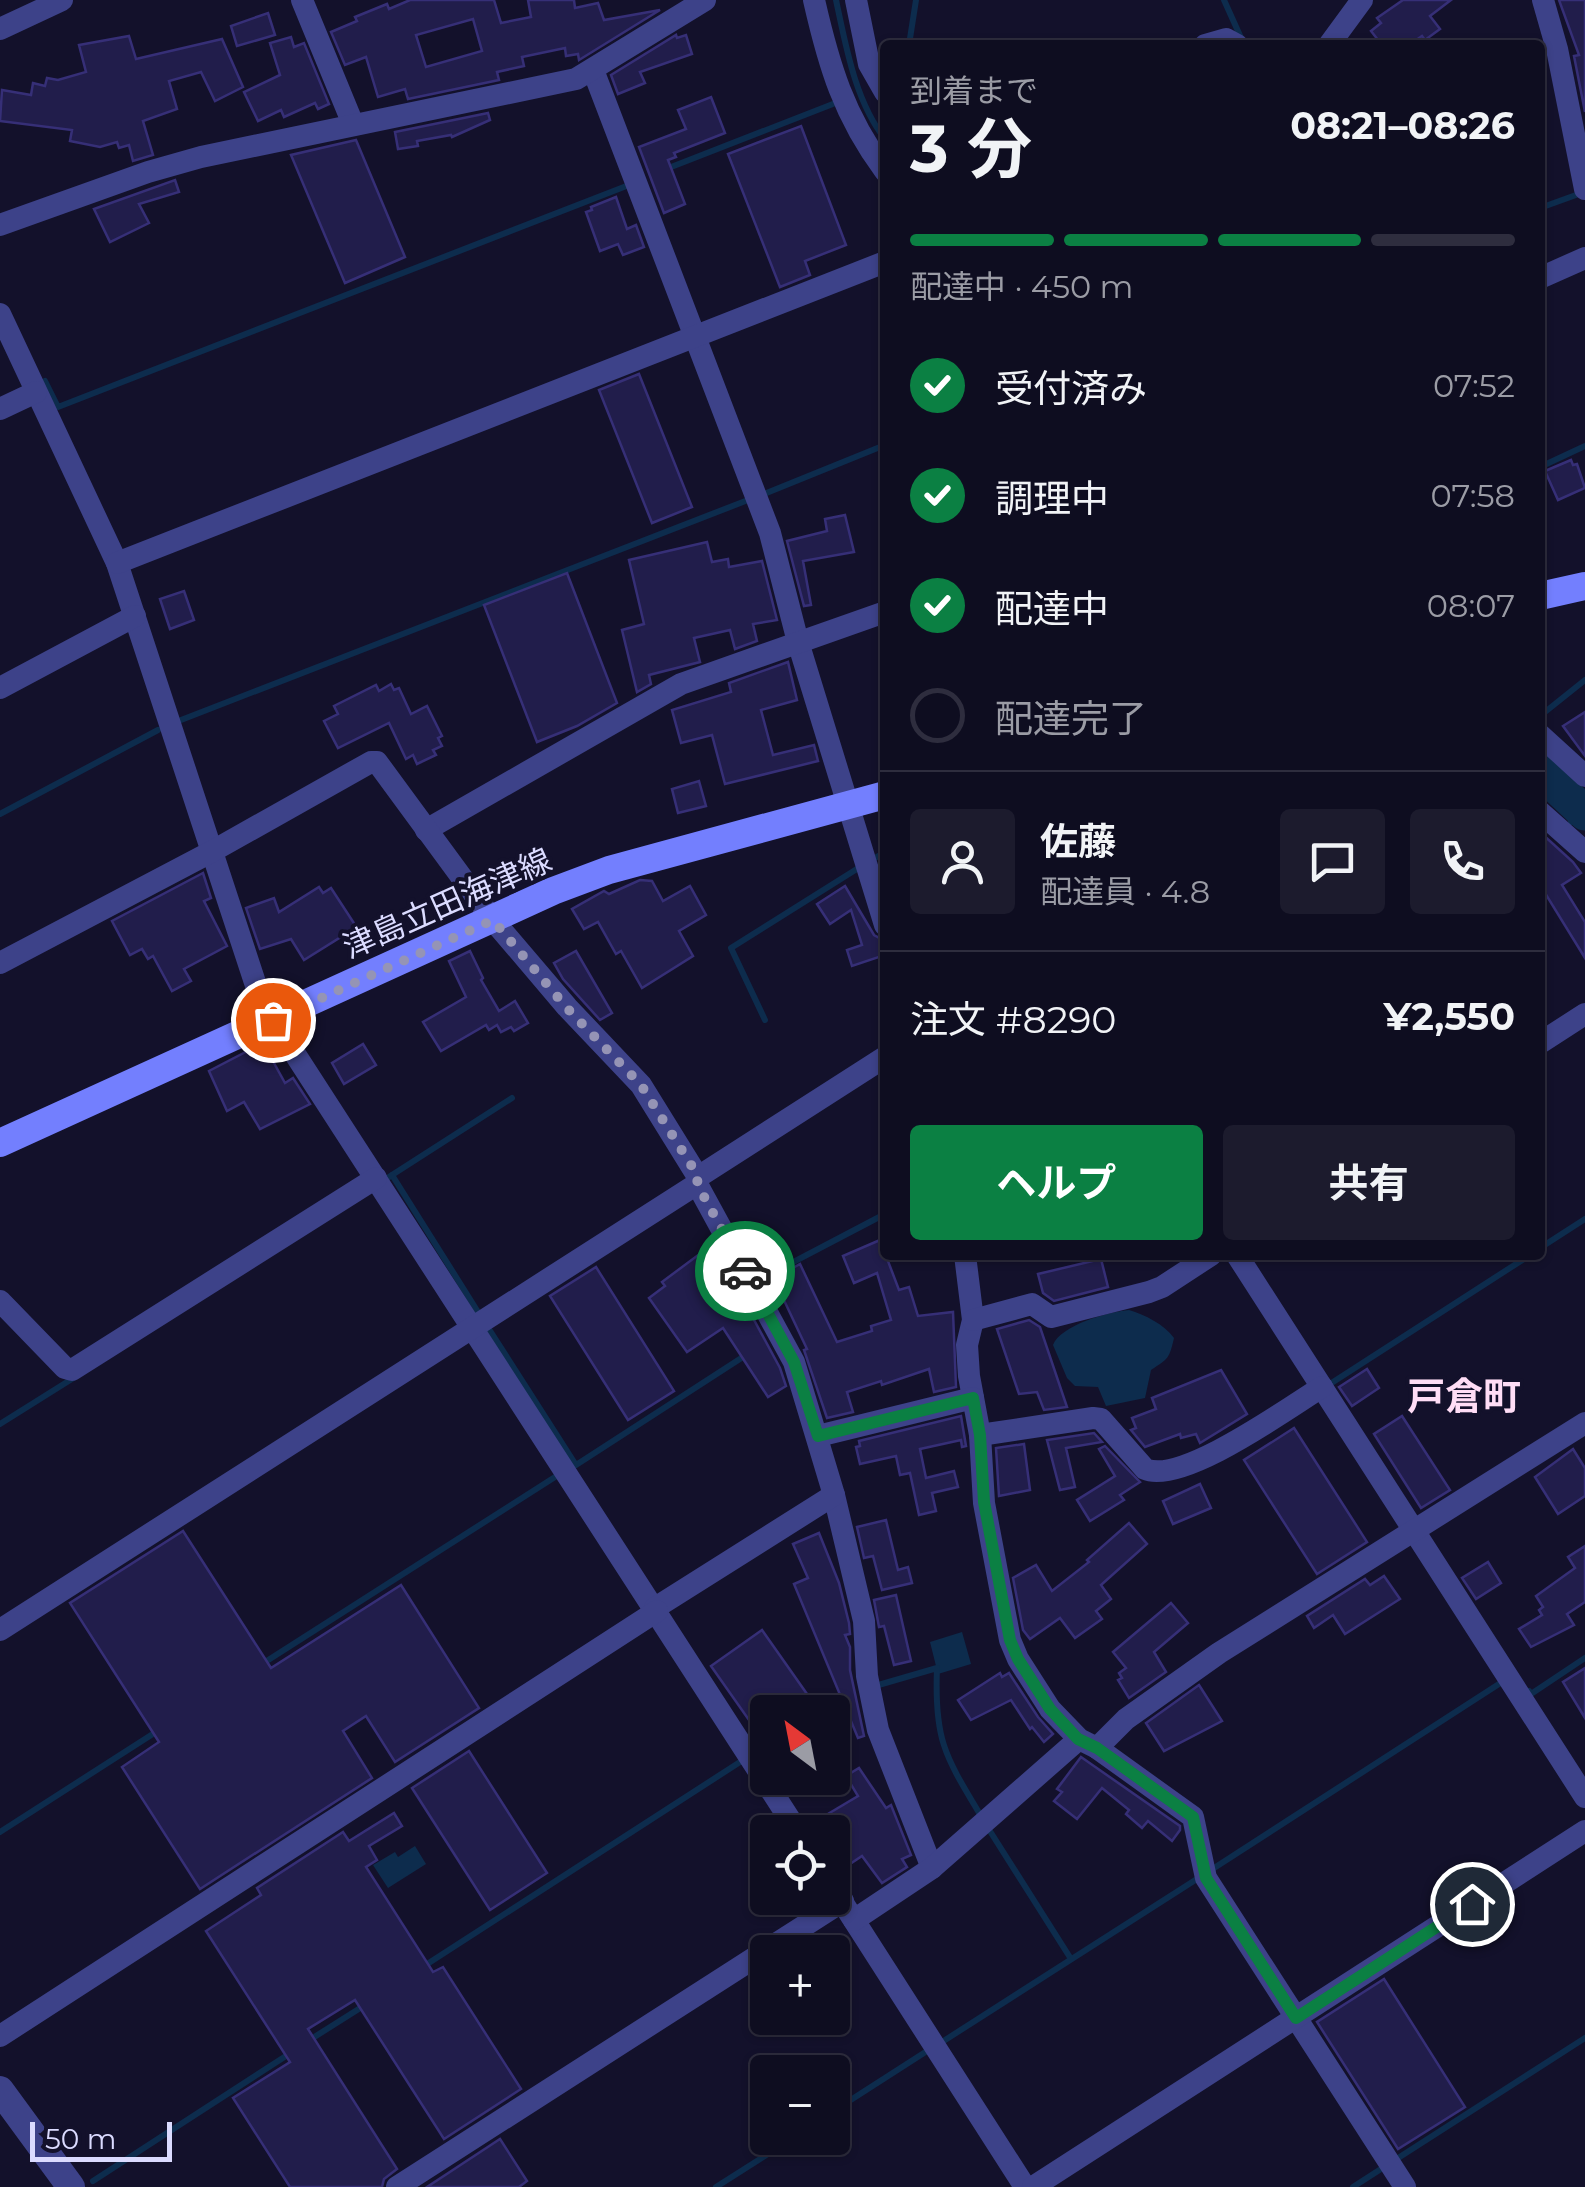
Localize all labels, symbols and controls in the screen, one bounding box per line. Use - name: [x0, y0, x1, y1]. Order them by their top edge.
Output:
- text: 到着まで: [910, 71, 1038, 110]
- text: 08:21–08:26: [1290, 102, 1515, 149]
- text: 3 分: [910, 109, 1032, 188]
- text: 配達中 · 450 m: [910, 267, 1134, 306]
- icon: check: [910, 358, 965, 413]
- text: 受付済み: [995, 365, 1147, 412]
- text: 07:52: [1433, 366, 1515, 405]
- icon: check: [910, 468, 965, 523]
- text: 調理中: [995, 475, 1109, 522]
- text: 07:58: [1431, 476, 1515, 515]
- icon: check: [910, 578, 965, 633]
- text: 配達中: [995, 585, 1109, 632]
- text: 08:07: [1427, 586, 1515, 625]
- text: 配達完了: [995, 695, 1147, 742]
- button: person: [910, 809, 1015, 914]
- button: chat: [1280, 809, 1385, 914]
- button: phone: [1410, 809, 1515, 914]
- text: 佐藤: [1040, 818, 1116, 865]
- street label: 津島立田海津線: [337, 840, 557, 966]
- text: 配達員 · 4.8: [1040, 872, 1210, 911]
- pin: [231, 978, 316, 1063]
- icon: bag: [246, 993, 301, 1048]
- text: ¥2,550: [1383, 993, 1515, 1040]
- text: 注文 #8290: [910, 996, 1117, 1043]
- button: ヘルプ: [910, 1125, 1203, 1240]
- button: 共有: [1223, 1125, 1515, 1240]
- courier: [695, 1221, 795, 1321]
- icon: car: [718, 1244, 773, 1299]
- district label: 戸倉町: [1407, 1373, 1521, 1420]
- north arrow: [750, 1695, 850, 1795]
- map controls: [750, 1695, 850, 2155]
- button: locate: [750, 1815, 850, 1915]
- pin: [1430, 1862, 1515, 1947]
- icon: home: [1445, 1877, 1500, 1932]
- button: +: [750, 1935, 850, 2035]
- button: −: [750, 2055, 850, 2155]
- scale bar: [30, 2117, 172, 2162]
- text: 50 m: [45, 2122, 116, 2156]

